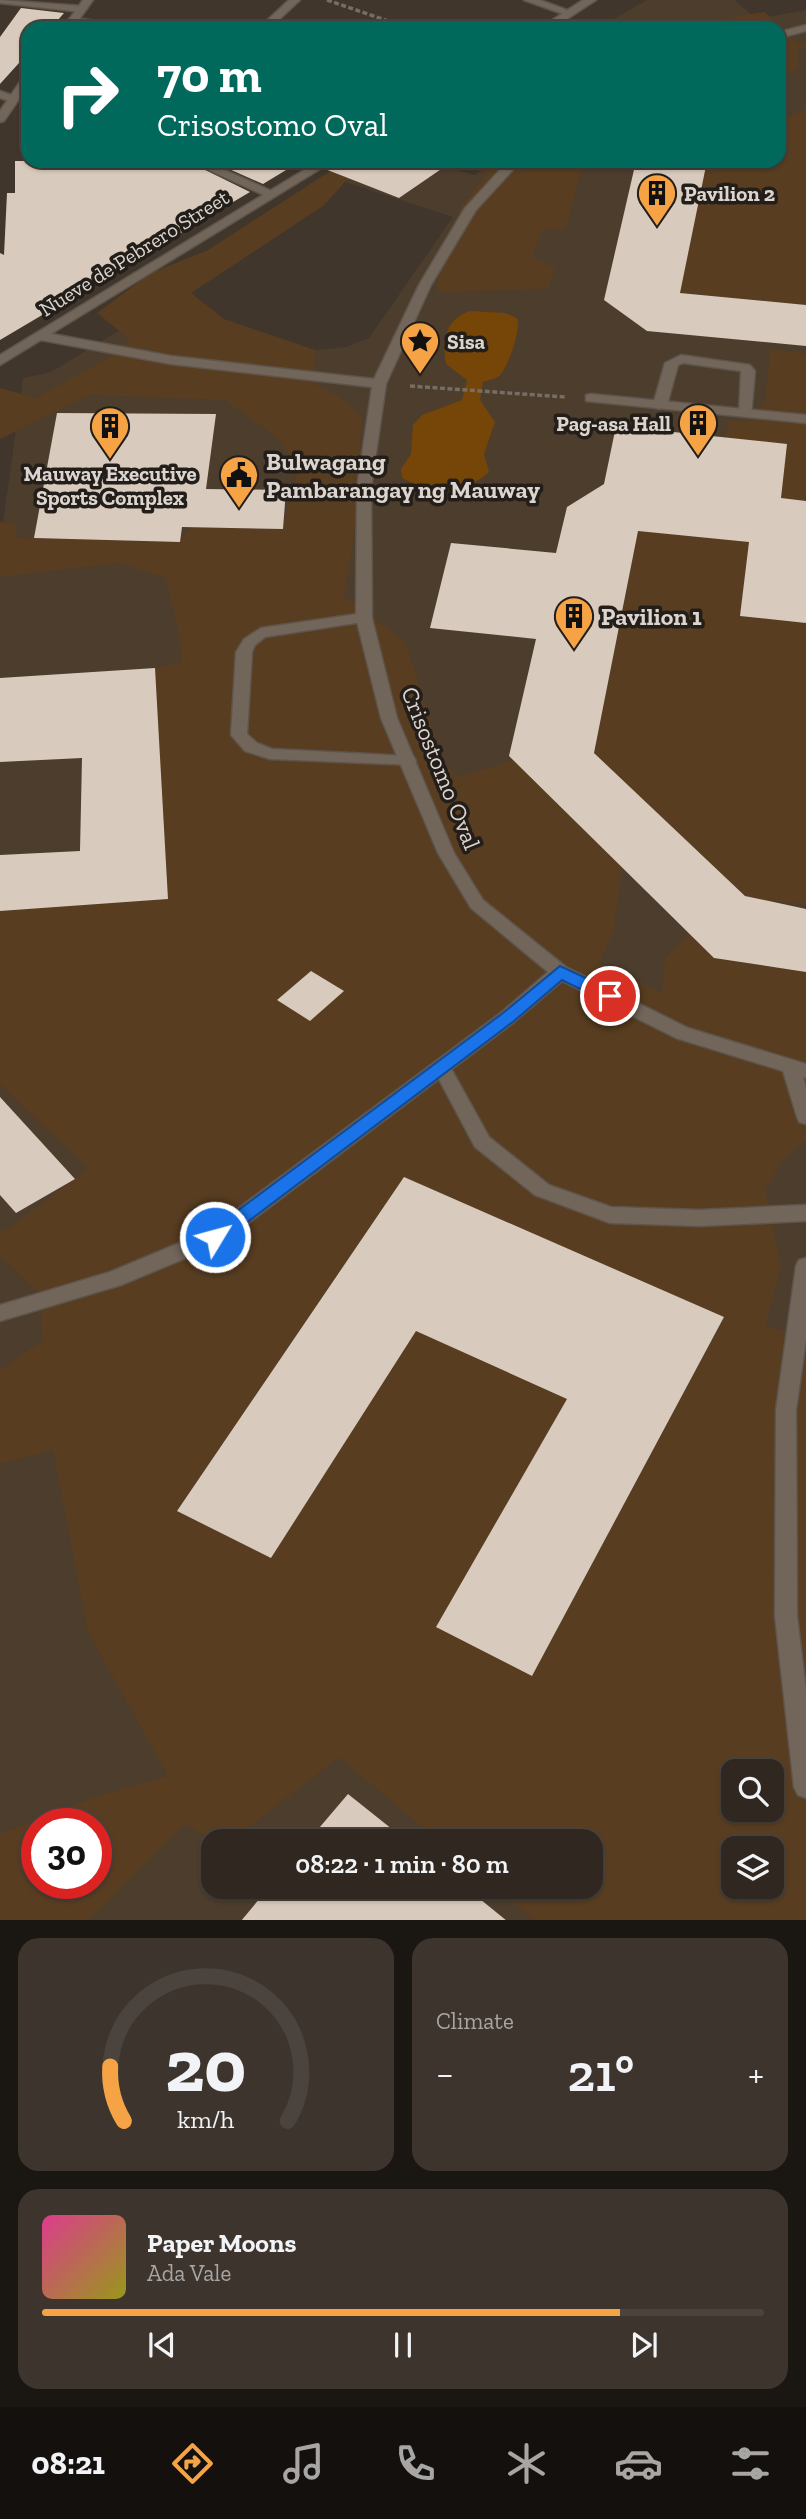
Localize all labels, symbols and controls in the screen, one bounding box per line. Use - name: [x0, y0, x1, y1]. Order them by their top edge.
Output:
- text: 70 m: [157, 46, 262, 105]
- icon: right: [42, 49, 133, 140]
- text: Crisostomo Oval: [157, 106, 388, 144]
- building icon: Pavilion 2: [636, 172, 678, 227]
- place label: Pavilion 2: [684, 181, 775, 206]
- street label: Nueve de Pebrero Street: [35, 184, 233, 322]
- place icon: Sisa: [399, 320, 441, 375]
- place label: Sisa: [447, 329, 486, 354]
- building icon: Pag-asa Hall: [677, 402, 719, 457]
- building icon: Mauway Executive Sports Complex: [89, 405, 131, 460]
- place label: Pag-asa Hall: [556, 411, 671, 436]
- place label: Bulwagang Pambarangay ng Mauway: [266, 447, 540, 504]
- public building icon: Bulwagang Pambarangay ng Mauway: [218, 454, 260, 509]
- place label: Mauway Executive Sports Complex: [23, 461, 197, 510]
- building icon: Pavilion 1: [553, 595, 595, 650]
- place label: Pavilion 1: [601, 602, 702, 631]
- street label: Crisostomo Oval: [395, 682, 487, 854]
- pin: [580, 966, 640, 1026]
- icon: arrive: [591, 977, 629, 1015]
- position arrow: [178, 1200, 252, 1274]
- map controls: [721, 1759, 784, 1899]
- button: search: [721, 1759, 784, 1822]
- speed limit sign: 30: [21, 1808, 112, 1899]
- button: layers: [721, 1836, 784, 1899]
- text: 08:22 · 1 min · 80 m: [295, 1848, 509, 1880]
- text: Climate: [436, 2007, 514, 2035]
- text: 20: [165, 2022, 247, 2110]
- text: 21°: [568, 2042, 634, 2104]
- text: −: [436, 2051, 454, 2097]
- text: +: [748, 2051, 764, 2097]
- text: km/h: [177, 2103, 235, 2133]
- text: Paper Moons: [147, 2227, 296, 2259]
- text: Ada Vale: [147, 2259, 231, 2287]
- icon: previous: [143, 2326, 181, 2364]
- icon: pause: [384, 2326, 422, 2364]
- icon: next: [625, 2326, 663, 2364]
- icon: directions: [168, 2439, 217, 2488]
- icon: music: [279, 2439, 328, 2488]
- icon: phone: [391, 2439, 440, 2488]
- icon: climate: [502, 2439, 551, 2488]
- icon: car: [614, 2439, 663, 2488]
- icon: filters: [726, 2439, 775, 2488]
- text: 08:21: [31, 2444, 105, 2482]

